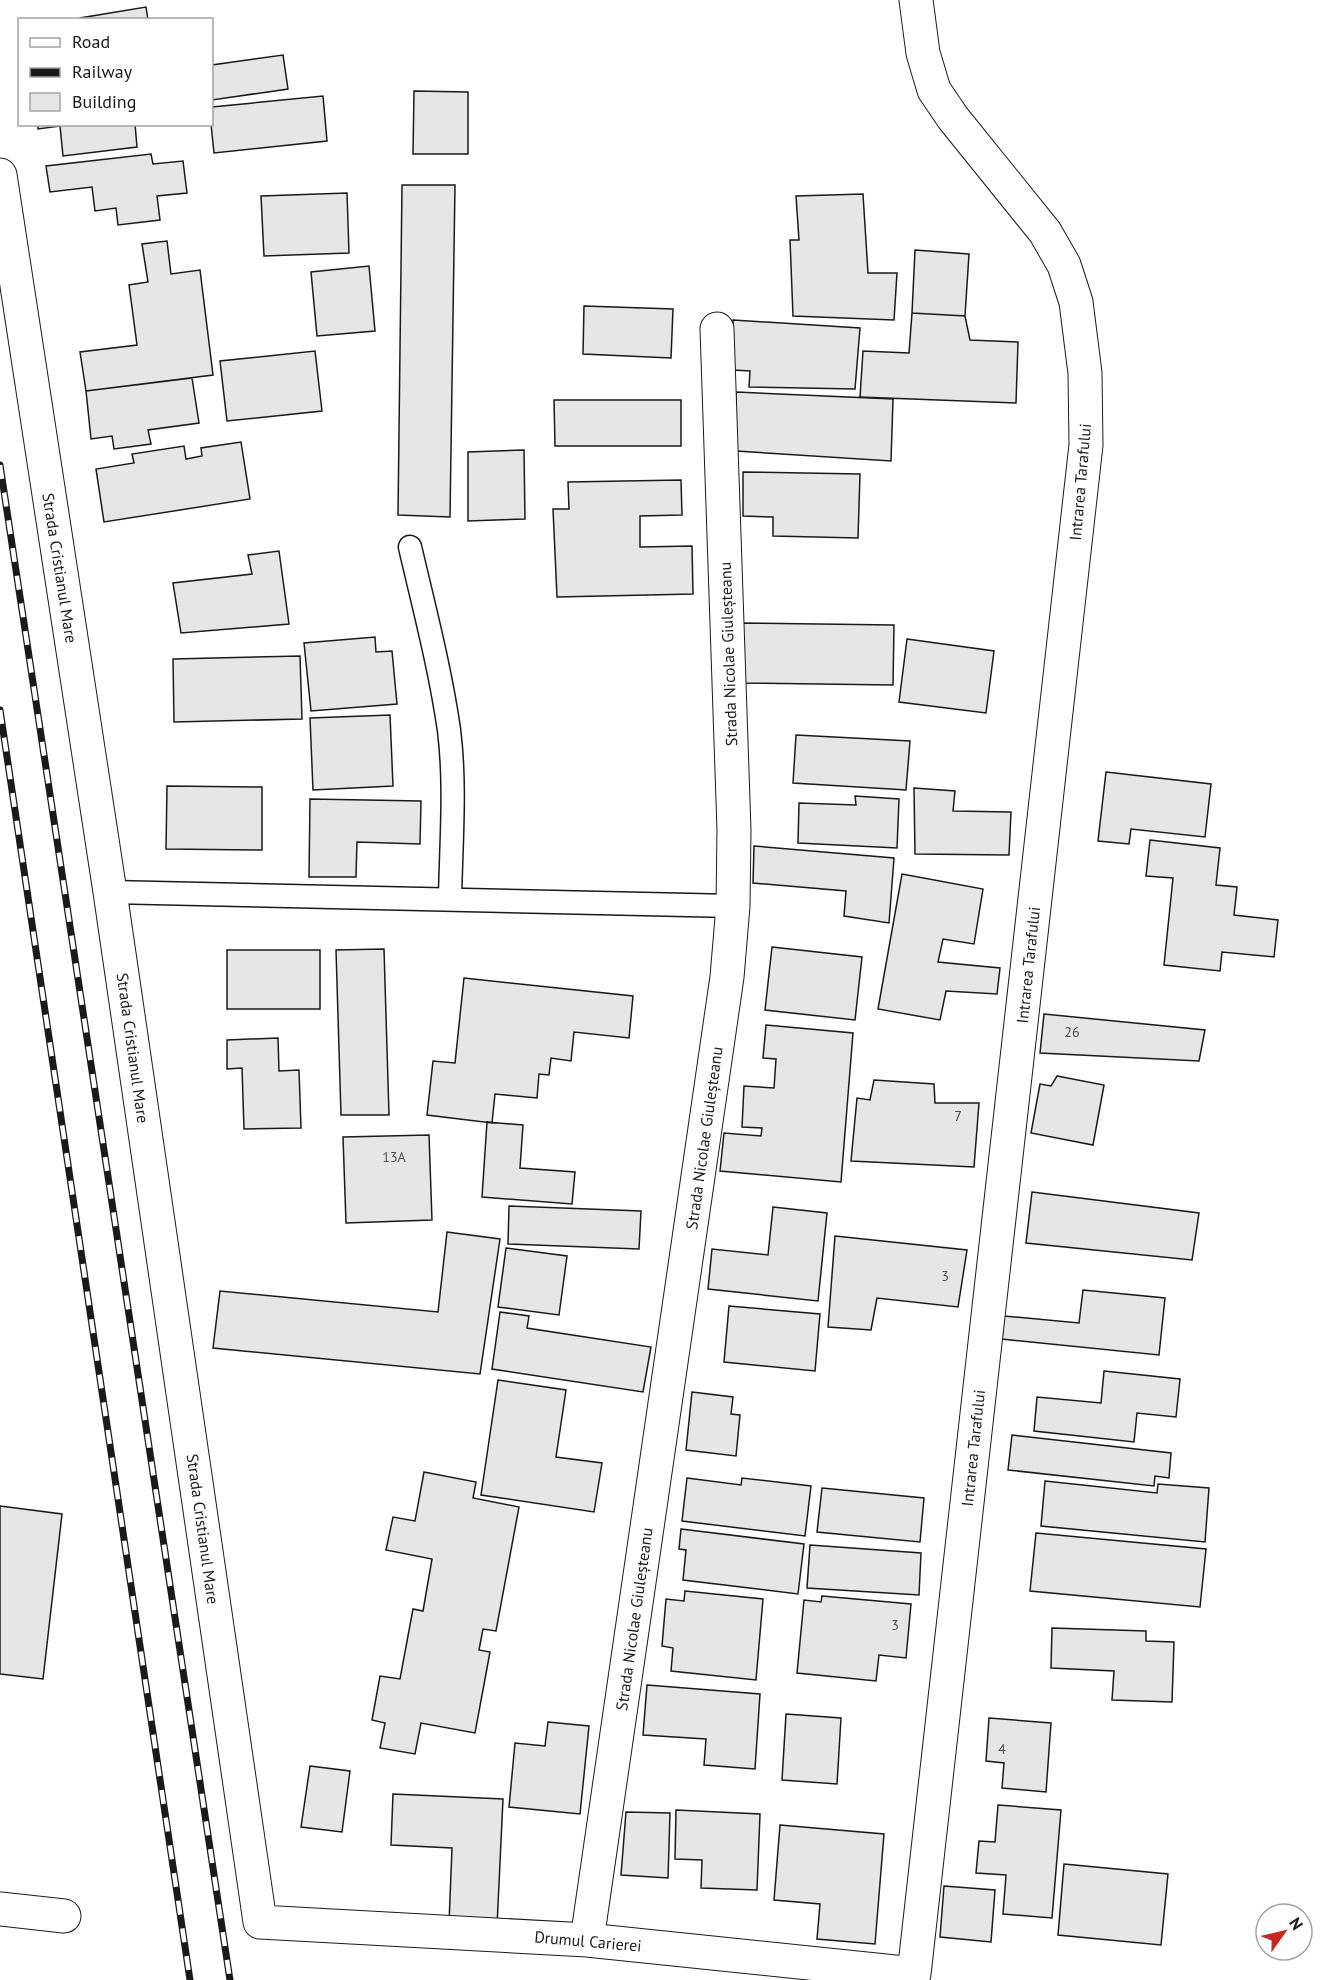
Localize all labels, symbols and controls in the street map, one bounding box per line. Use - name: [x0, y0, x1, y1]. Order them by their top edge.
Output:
- legend: [18, 18, 213, 126]
- text: Road: [72, 30, 110, 53]
- text: Railway: [72, 60, 133, 83]
- text: Building: [72, 90, 136, 113]
- street label: Intrarea Tarafului: [1065, 423, 1095, 541]
- street label: Strada Cristianul Mare: [38, 492, 82, 644]
- street label: Strada Nicolae Giuleșteanu: [715, 561, 741, 747]
- street label: Intrarea Tarafului: [1012, 906, 1044, 1024]
- street label: Strada Cristianul Mare: [113, 972, 153, 1124]
- house number: 26: [1064, 1023, 1080, 1041]
- street label: Strada Nicolae Giuleșteanu: [681, 1045, 727, 1231]
- house number: 7: [954, 1107, 962, 1125]
- house number: 13A: [382, 1148, 407, 1166]
- house number: 3: [941, 1267, 949, 1285]
- street label: Intrarea Tarafului: [957, 1389, 989, 1507]
- street label: Strada Cristianul Mare: [183, 1453, 223, 1605]
- street label: Strada Nicolae Giuleșteanu: [611, 1526, 657, 1712]
- house number: 3: [891, 1616, 899, 1634]
- house number: 4: [998, 1740, 1006, 1758]
- north arrow: [1254, 1902, 1314, 1962]
- text: N: [1285, 1914, 1308, 1934]
- street label: Drumul Carierei: [534, 1926, 642, 1956]

